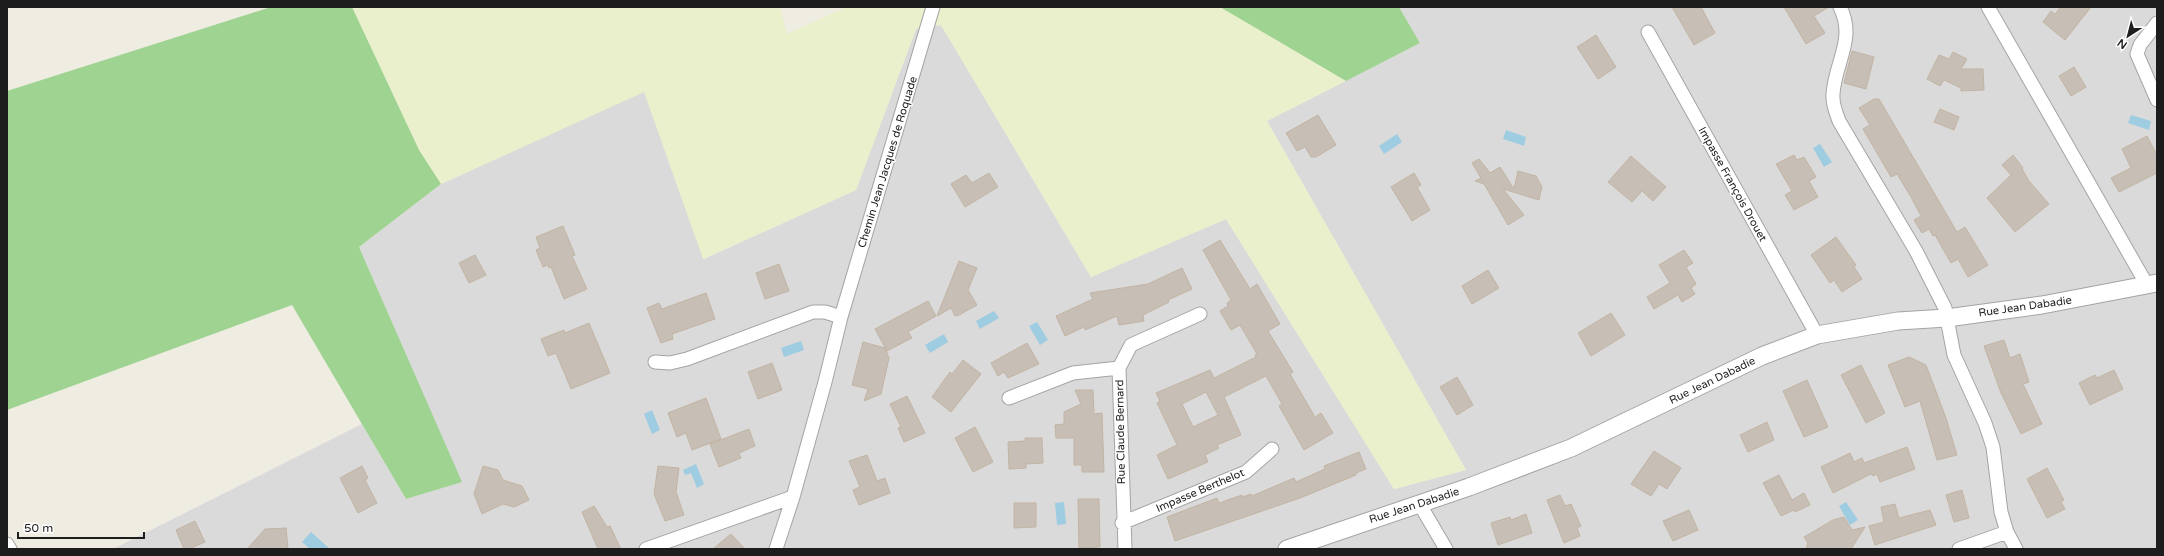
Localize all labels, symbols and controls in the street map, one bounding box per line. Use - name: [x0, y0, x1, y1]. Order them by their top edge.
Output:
- north arrow: [2108, 16, 2148, 56]
- text: N: [2115, 36, 2130, 52]
- street label: Chemin Jean Jacques de Roquade: [855, 75, 920, 250]
- street label: Impasse François Drouet: [1696, 125, 1769, 244]
- street label: Rue Jean Dabadie: [1978, 294, 2073, 319]
- street label: Rue Jean Dabadie: [1667, 354, 1757, 407]
- street label: Rue Claude Bernard: [1113, 379, 1128, 484]
- street label: Impasse Berthelot: [1154, 466, 1246, 515]
- street label: Rue Jean Dabadie: [1367, 485, 1461, 526]
- scale bar: [18, 514, 144, 540]
- text: 50 m: [24, 521, 53, 535]

